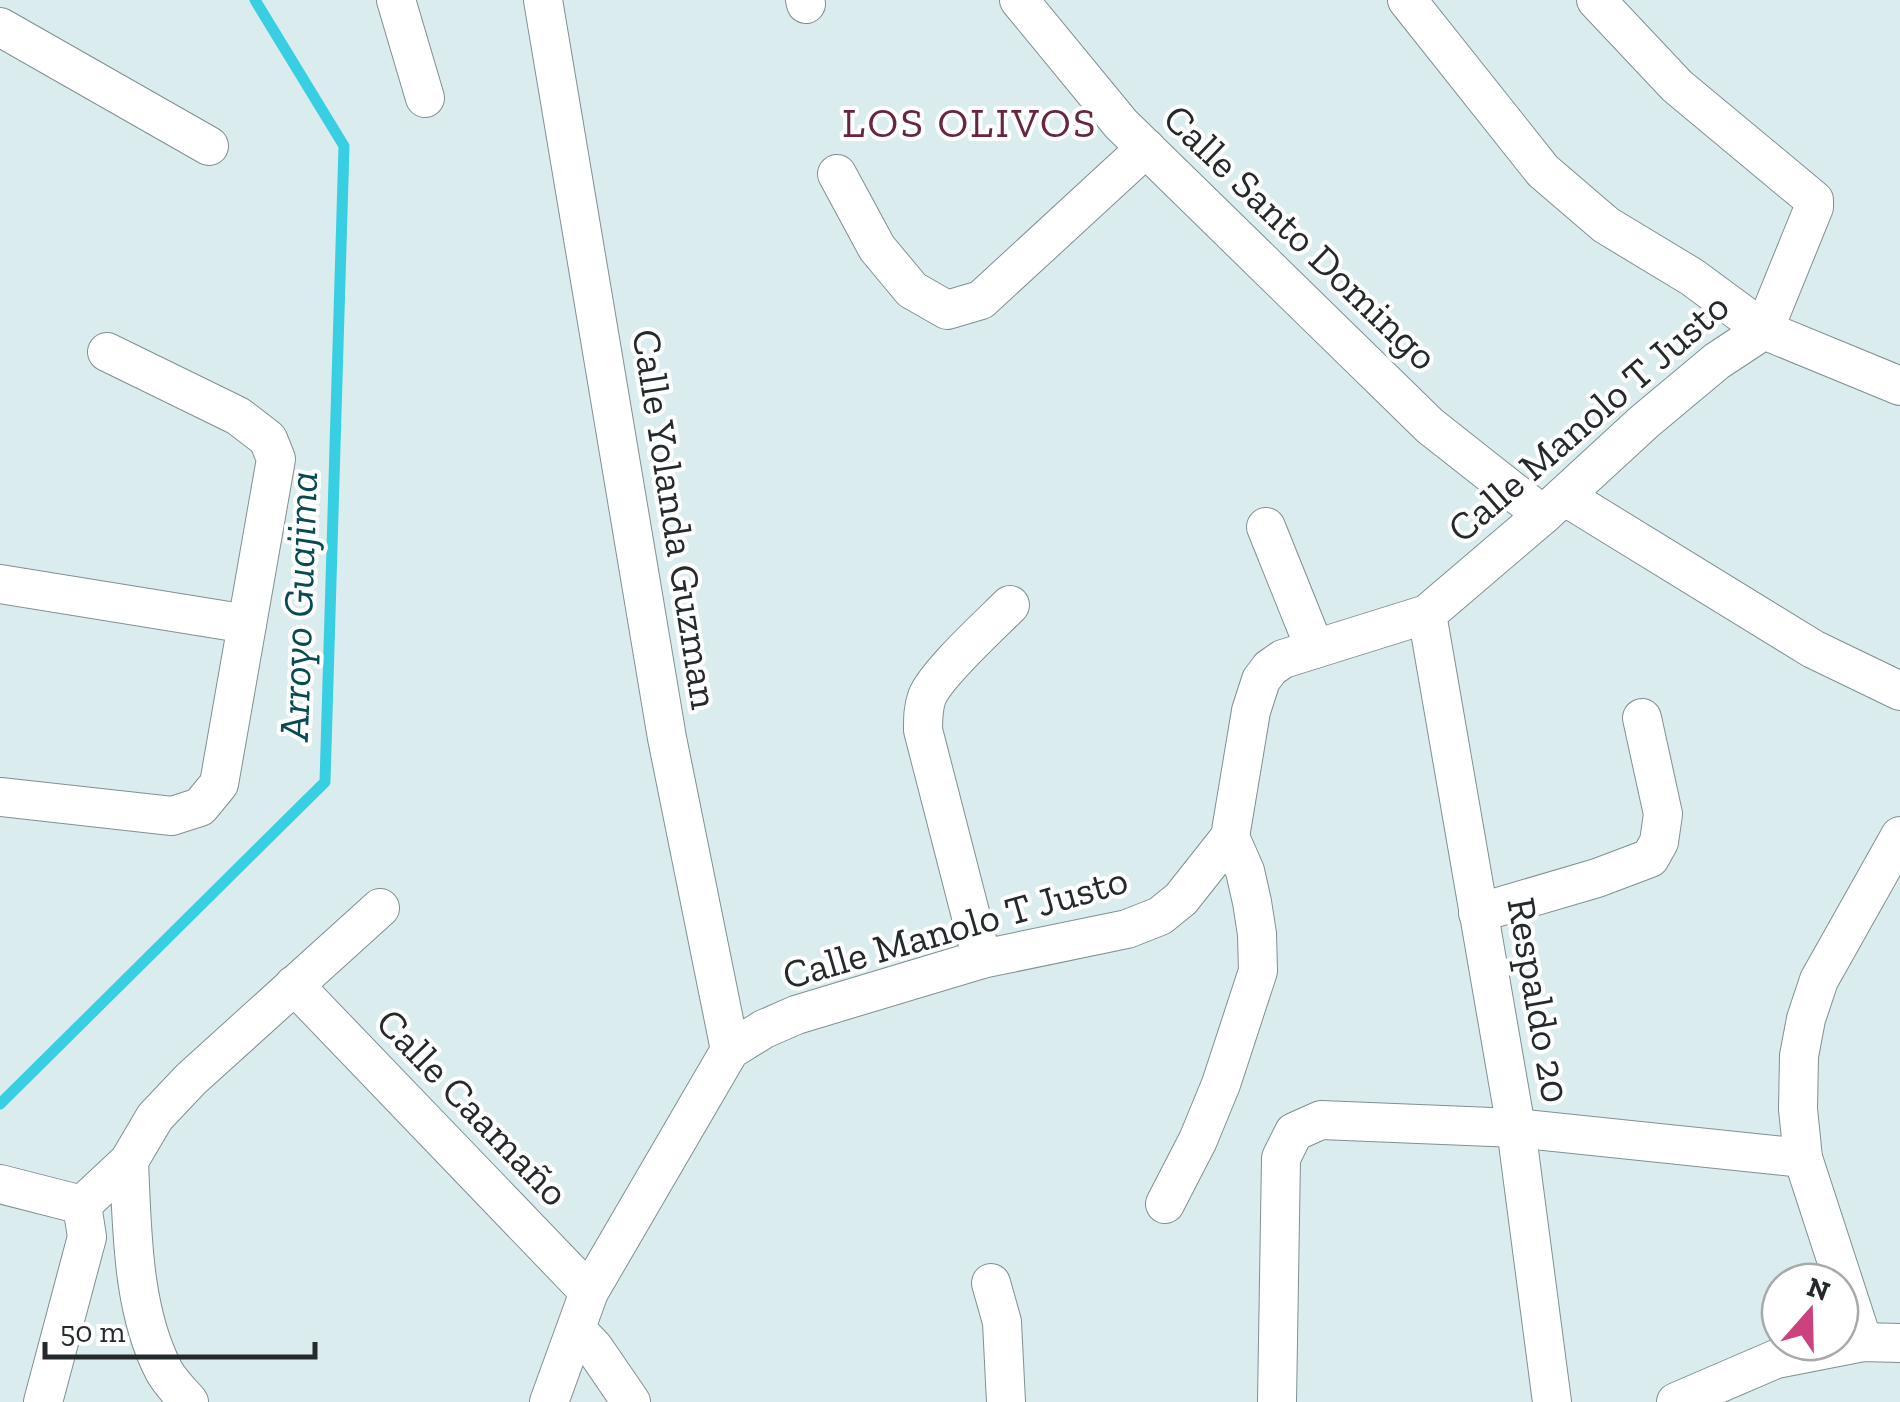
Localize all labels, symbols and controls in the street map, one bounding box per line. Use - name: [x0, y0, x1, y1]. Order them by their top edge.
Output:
- street label: Calle Santo Domingo: [1154, 94, 1448, 380]
- district label: LOS OLIVOS: [842, 97, 1098, 148]
- street label: Calle Manolo T Justo: [1438, 282, 1738, 552]
- street label: Calle Yolanda Guzman: [622, 326, 730, 712]
- water label: Arroyo Guajima: [268, 470, 328, 743]
- street label: Calle Manolo T Justo: [777, 855, 1133, 999]
- street label: Respaldo 20: [1497, 894, 1581, 1106]
- street label: Calle Caamaño: [367, 998, 579, 1216]
- north arrow: [1760, 1262, 1860, 1362]
- text: N: [1803, 1270, 1834, 1308]
- scale bar: [45, 1297, 315, 1359]
- text: 50 m: [60, 1314, 125, 1350]

